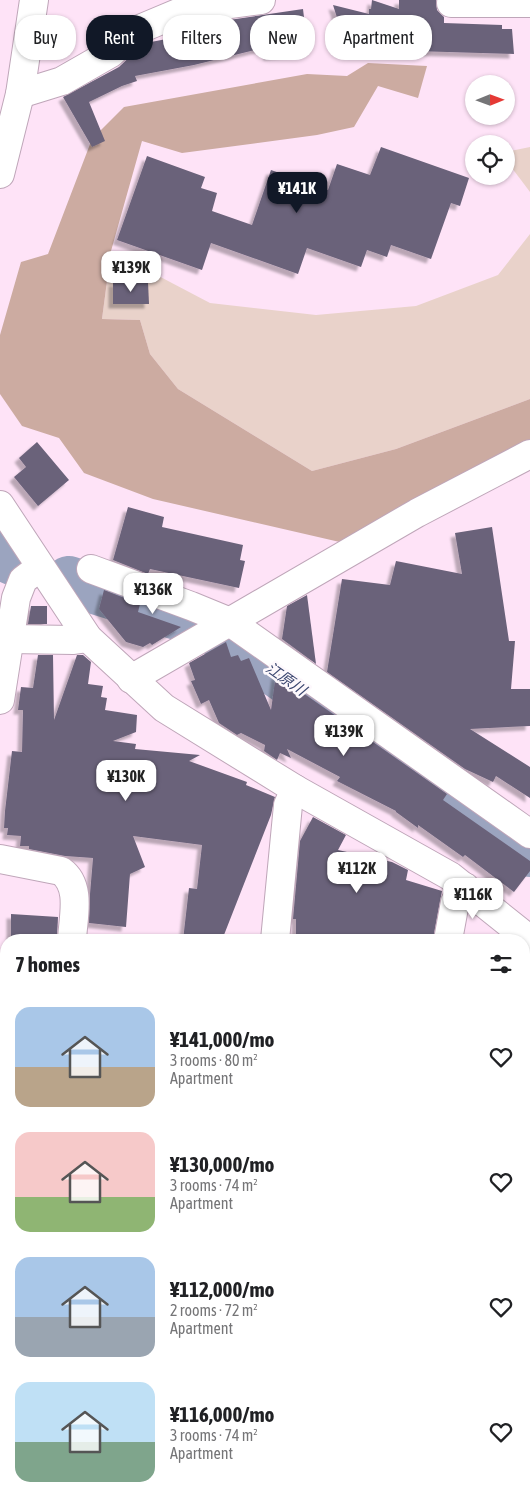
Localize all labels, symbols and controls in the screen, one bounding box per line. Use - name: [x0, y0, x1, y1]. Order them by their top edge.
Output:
- chip: Buy: [15, 15, 76, 60]
- chip: Rent: [86, 15, 153, 60]
- chip: Filters: [163, 15, 240, 60]
- chip: New: [250, 15, 315, 60]
- chip: Apartment: [325, 15, 432, 60]
- north arrow: [465, 75, 515, 125]
- map controls: [465, 75, 515, 185]
- button: locate: [465, 135, 515, 185]
- pin: ¥141K: [262, 172, 332, 214]
- text: ¥141K: [278, 179, 316, 197]
- pin: ¥139K: [96, 250, 166, 293]
- text: ¥139K: [112, 258, 150, 276]
- pin: ¥136K: [118, 572, 188, 615]
- text: ¥136K: [134, 580, 172, 598]
- water label: 江原川: [263, 659, 311, 700]
- pin: ¥139K: [309, 714, 379, 757]
- text: ¥139K: [325, 722, 363, 740]
- pin: ¥130K: [91, 760, 161, 802]
- text: ¥130K: [107, 767, 145, 785]
- pin: ¥112K: [322, 852, 392, 894]
- text: ¥112K: [338, 859, 376, 877]
- pin: ¥116K: [438, 878, 508, 920]
- text: ¥116K: [454, 885, 492, 903]
- icon: filters: [487, 950, 515, 978]
- text: 7 homes: [15, 952, 80, 976]
- icon: home: [55, 1027, 115, 1087]
- text: ¥141,000/mo: [170, 1027, 274, 1051]
- icon: heart: [487, 1043, 515, 1071]
- text: 3 rooms · 80 m²: [170, 1051, 258, 1069]
- text: Apartment: [170, 1069, 233, 1087]
- icon: home: [55, 1152, 115, 1212]
- text: ¥130,000/mo: [170, 1152, 274, 1176]
- icon: heart: [487, 1168, 515, 1196]
- text: 3 rooms · 74 m²: [170, 1176, 258, 1194]
- text: Apartment: [170, 1194, 233, 1212]
- icon: home: [55, 1277, 115, 1337]
- text: ¥112,000/mo: [170, 1277, 274, 1301]
- icon: heart: [487, 1293, 515, 1321]
- text: 2 rooms · 72 m²: [170, 1301, 258, 1319]
- text: Apartment: [170, 1319, 233, 1337]
- icon: home: [55, 1402, 115, 1462]
- text: ¥116,000/mo: [170, 1402, 274, 1426]
- icon: heart: [487, 1418, 515, 1446]
- text: 3 rooms · 74 m²: [170, 1426, 258, 1444]
- text: Apartment: [170, 1444, 233, 1462]

